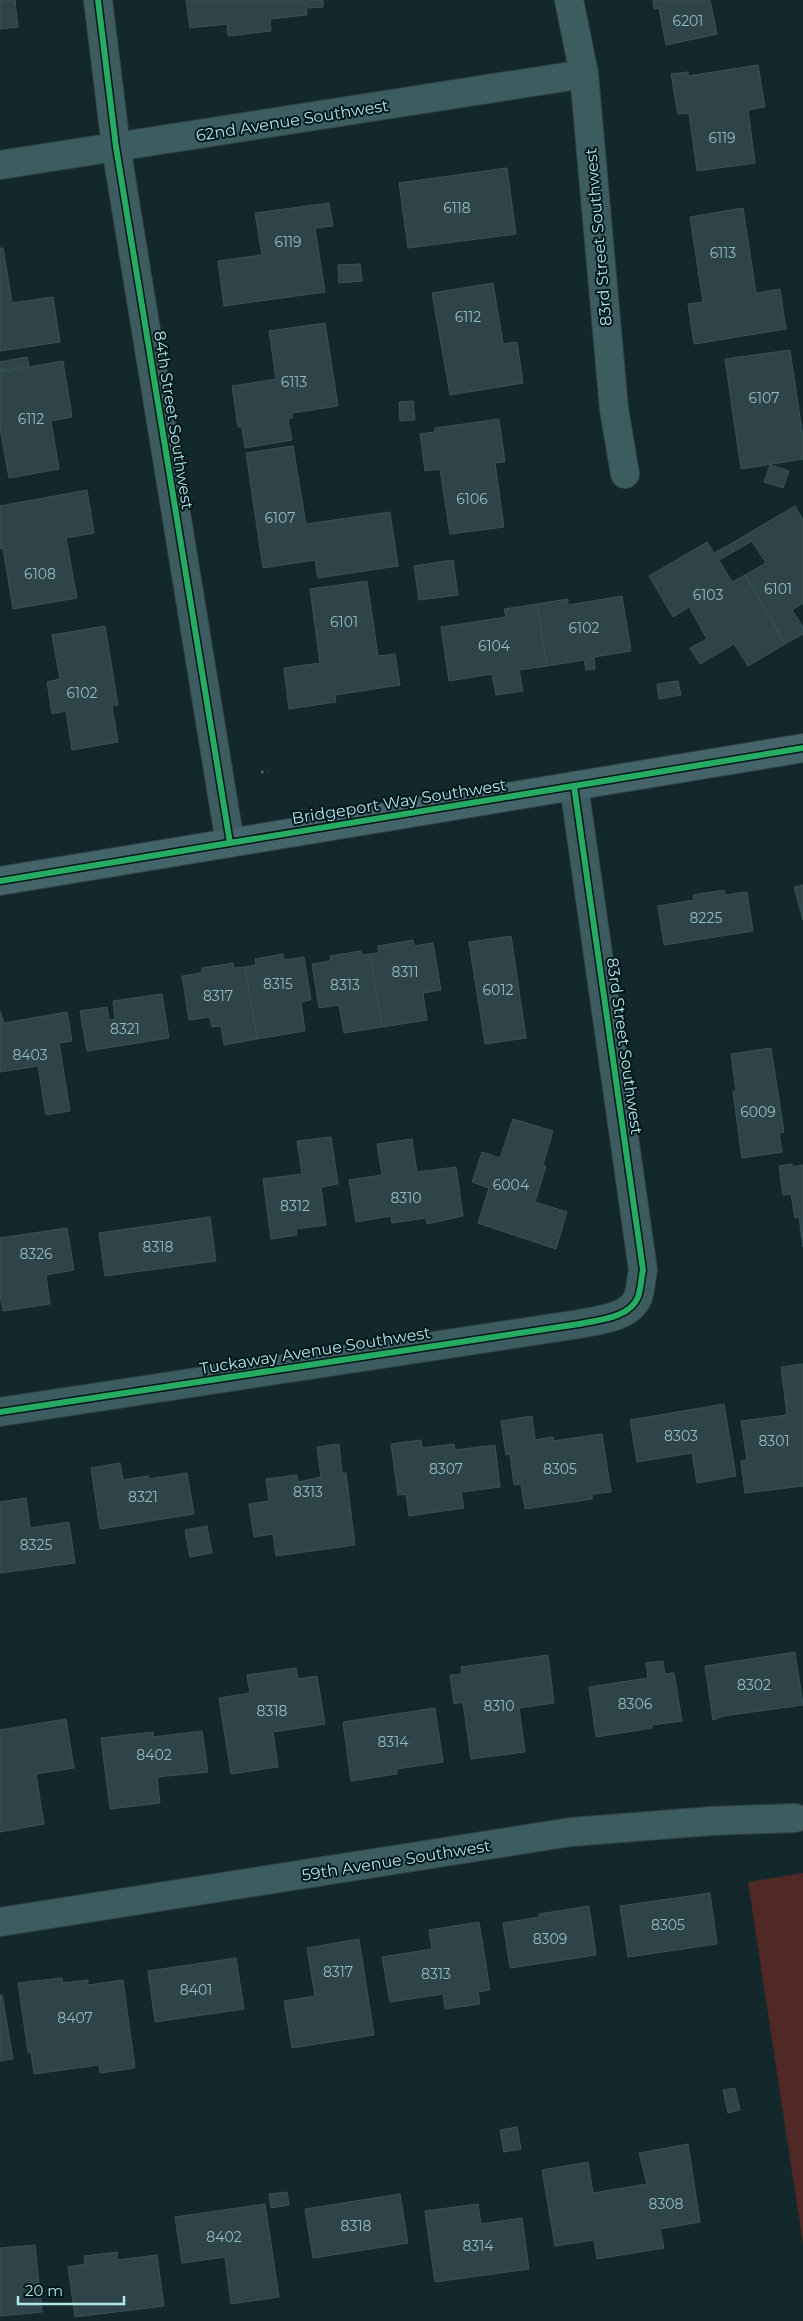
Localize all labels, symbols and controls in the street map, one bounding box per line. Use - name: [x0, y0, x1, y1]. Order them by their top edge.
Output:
- house number: 6201: [673, 12, 703, 30]
- street label: 62nd Avenue Southwest: [194, 96, 390, 145]
- house number: 6119: [708, 129, 736, 147]
- street label: 83rd Street Southwest: [581, 147, 616, 327]
- house number: 6118: [443, 199, 471, 217]
- house number: 6119: [274, 233, 302, 251]
- house number: 6113: [710, 244, 736, 262]
- house number: 6112: [455, 308, 481, 326]
- street label: 84th Street Southwest: [150, 329, 197, 511]
- house number: 6113: [281, 373, 307, 391]
- house number: 6107: [749, 389, 780, 407]
- house number: 6112: [18, 410, 44, 428]
- house number: 6106: [456, 490, 488, 508]
- house number: 6107: [265, 509, 296, 527]
- house number: 6108: [24, 565, 56, 583]
- house number: 6101: [764, 580, 792, 598]
- house number: 6103: [693, 586, 723, 604]
- house number: 6101: [330, 613, 358, 631]
- house number: 6102: [569, 619, 599, 637]
- house number: 6104: [478, 637, 511, 655]
- house number: 6102: [67, 684, 97, 702]
- street label: Bridgeport Way Southwest: [291, 775, 508, 828]
- house number: 8225: [690, 909, 722, 927]
- street label: 83rd Street Southwest: [603, 956, 646, 1136]
- house number: 8311: [392, 963, 418, 981]
- house number: 8315: [263, 975, 293, 993]
- house number: 8313: [330, 976, 360, 994]
- house number: 6012: [483, 981, 513, 999]
- house number: 8317: [203, 987, 233, 1005]
- house number: 8321: [110, 1020, 140, 1038]
- house number: 8403: [12, 1046, 48, 1064]
- house number: 6009: [740, 1103, 776, 1121]
- house number: 6004: [493, 1176, 530, 1194]
- house number: 8310: [390, 1189, 422, 1207]
- house number: 8312: [280, 1197, 310, 1215]
- house number: 8318: [143, 1238, 173, 1256]
- house number: 8326: [19, 1245, 53, 1263]
- street label: Tuckaway Avenue Southwest: [198, 1323, 432, 1378]
- house number: 8303: [664, 1427, 698, 1445]
- house number: 8301: [758, 1432, 790, 1450]
- house number: 8307: [429, 1460, 463, 1478]
- house number: 8305: [543, 1460, 577, 1478]
- house number: 8313: [293, 1483, 323, 1501]
- house number: 8321: [128, 1488, 158, 1506]
- house number: 8325: [20, 1536, 52, 1554]
- house number: 8302: [737, 1676, 771, 1694]
- house number: 8306: [618, 1695, 653, 1713]
- house number: 8310: [483, 1697, 515, 1715]
- house number: 8318: [257, 1702, 287, 1720]
- house number: 8314: [377, 1733, 409, 1751]
- house number: 8402: [136, 1746, 172, 1764]
- street label: 59th Avenue Southwest: [300, 1836, 492, 1885]
- house number: 8305: [651, 1916, 685, 1934]
- house number: 8309: [533, 1930, 567, 1948]
- house number: 8317: [323, 1963, 353, 1981]
- house number: 8313: [421, 1965, 451, 1983]
- house number: 8401: [180, 1981, 212, 1999]
- house number: 8407: [57, 2009, 93, 2027]
- house number: 8308: [648, 2195, 684, 2213]
- house number: 8318: [341, 2217, 371, 2235]
- house number: 8402: [206, 2228, 242, 2246]
- house number: 8314: [462, 2237, 494, 2255]
- scale bar: [18, 2274, 124, 2306]
- text: 20 m: [25, 2281, 63, 2300]

